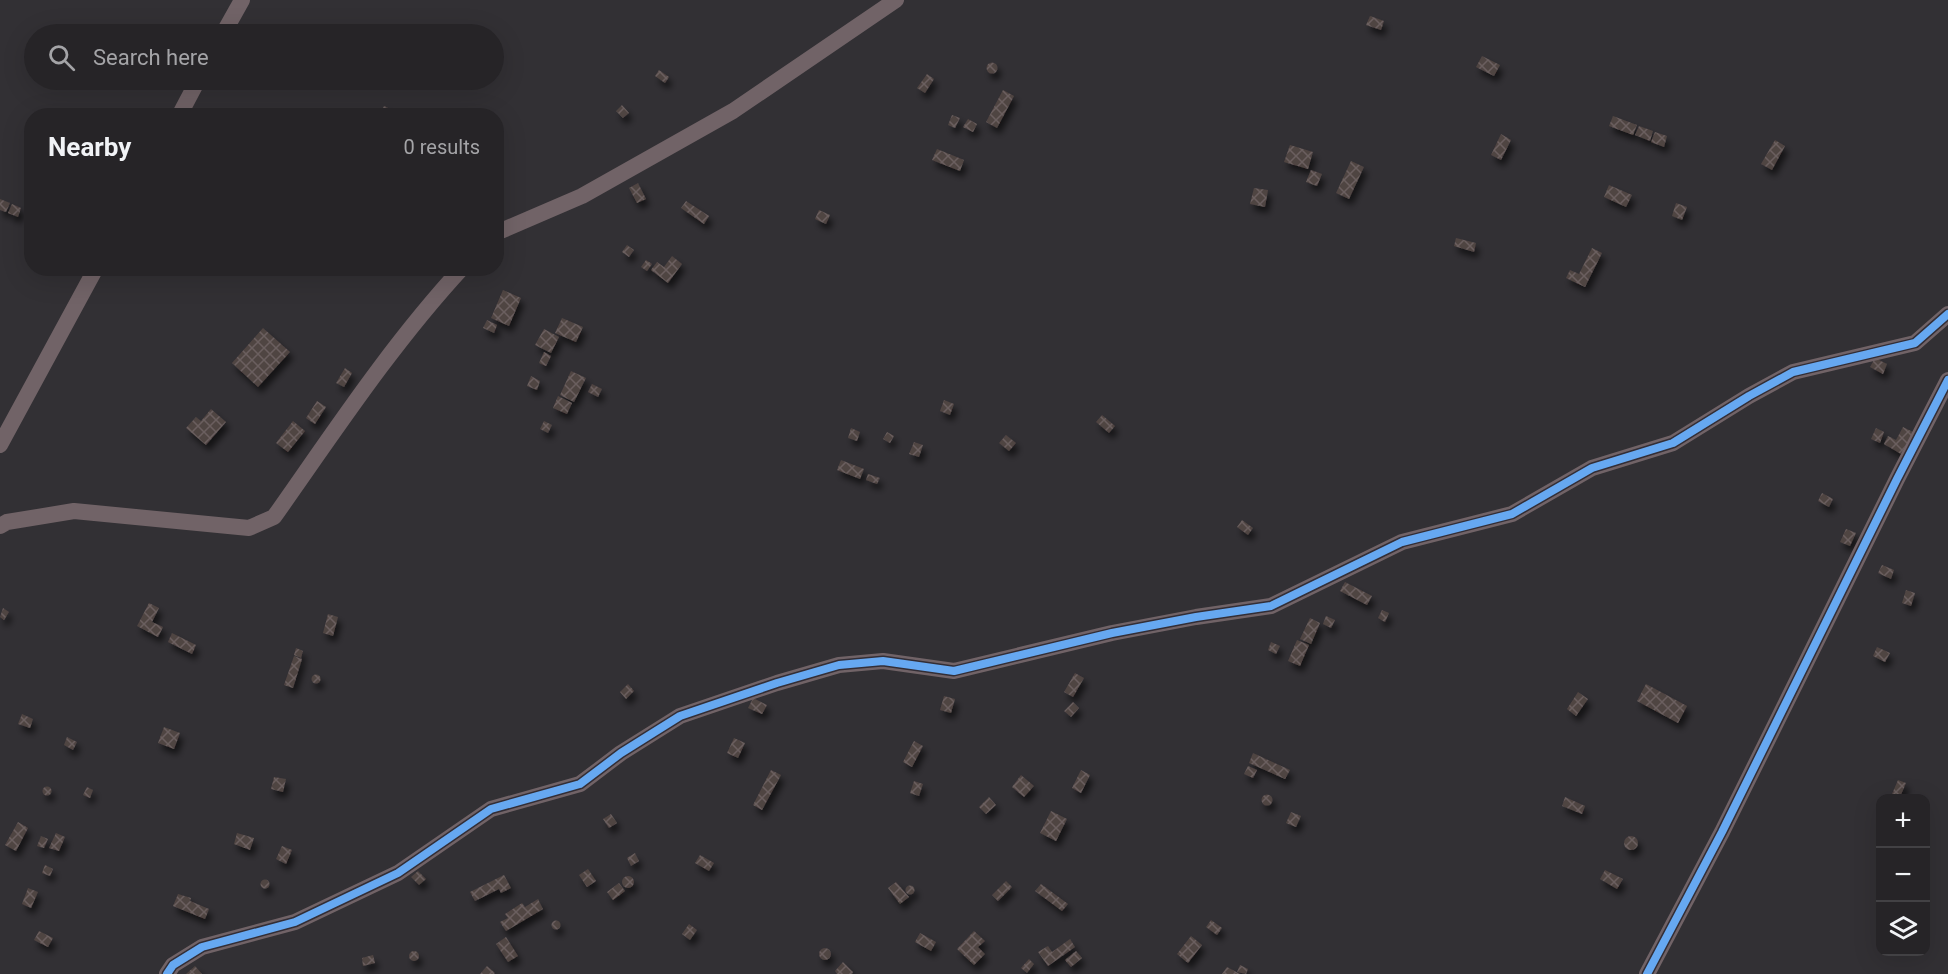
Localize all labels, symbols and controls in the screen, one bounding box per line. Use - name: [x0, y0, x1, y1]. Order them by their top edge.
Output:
- search box: [24, 24, 504, 90]
- icon: search: [45, 41, 78, 74]
- text: Search here: [93, 45, 209, 70]
- text: Nearby: [48, 132, 131, 162]
- text: 0 results: [404, 135, 480, 159]
- map controls: [1876, 794, 1930, 956]
- button: +: [1876, 794, 1930, 848]
- button: −: [1876, 848, 1930, 902]
- button: layers: [1876, 902, 1930, 956]

